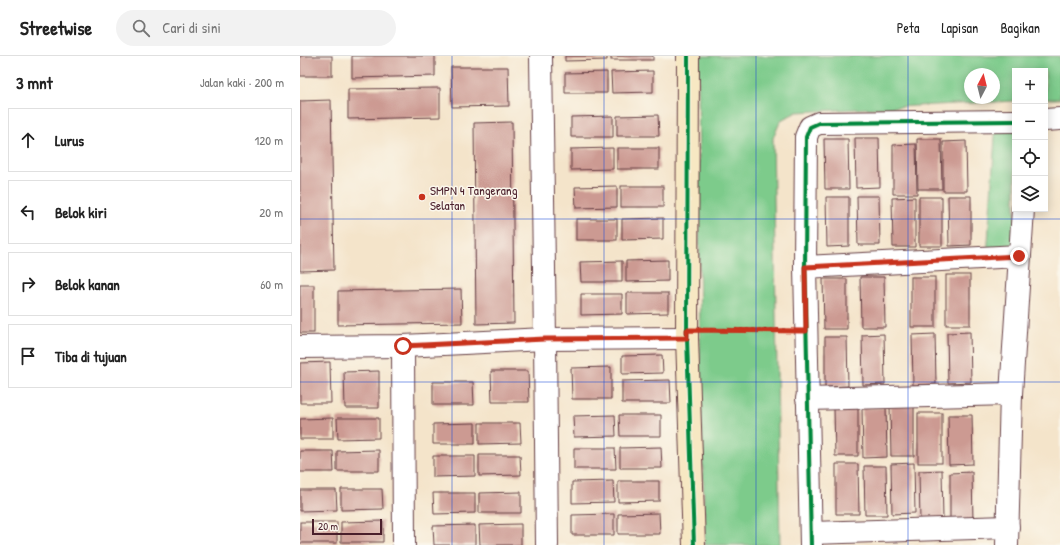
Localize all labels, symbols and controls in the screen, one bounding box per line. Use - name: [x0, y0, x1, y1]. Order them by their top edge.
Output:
- search box: [116, 10, 396, 46]
- text: Streetwise: [20, 15, 92, 41]
- icon: search: [130, 17, 152, 39]
- text: Cari di sini: [162, 17, 221, 38]
- text: Peta: [897, 18, 919, 37]
- text: Lapisan: [941, 18, 978, 37]
- text: Bagikan: [1000, 18, 1040, 37]
- north arrow: [964, 68, 1000, 104]
- map controls: [1012, 68, 1048, 212]
- button: +: [1012, 68, 1048, 104]
- text: 3 mnt: [16, 71, 53, 94]
- text: Jalan kaki · 200 m: [200, 73, 284, 91]
- button: −: [1012, 104, 1048, 140]
- icon: ahead: [17, 129, 39, 151]
- text: Lurus: [55, 130, 84, 151]
- text: 120 m: [255, 131, 283, 149]
- button: locate: [1012, 140, 1048, 176]
- button: layers: [1012, 176, 1048, 212]
- place label: SMPN 4 Tangerang Selatan: [430, 181, 518, 214]
- marker: SMPN 4 Tangerang Selatan: [417, 192, 427, 202]
- icon: left: [17, 201, 39, 223]
- text: Belok kiri: [55, 202, 107, 223]
- text: 20 m: [259, 203, 283, 221]
- route end: [1010, 247, 1028, 265]
- icon: right: [17, 273, 39, 295]
- text: Belok kanan: [55, 274, 120, 295]
- text: 60 m: [260, 275, 283, 293]
- route start: [394, 337, 412, 355]
- icon: arrive: [17, 345, 39, 367]
- text: Tiba di tujuan: [55, 346, 127, 367]
- scale bar: [312, 517, 382, 536]
- text: 20 m: [318, 519, 338, 533]

